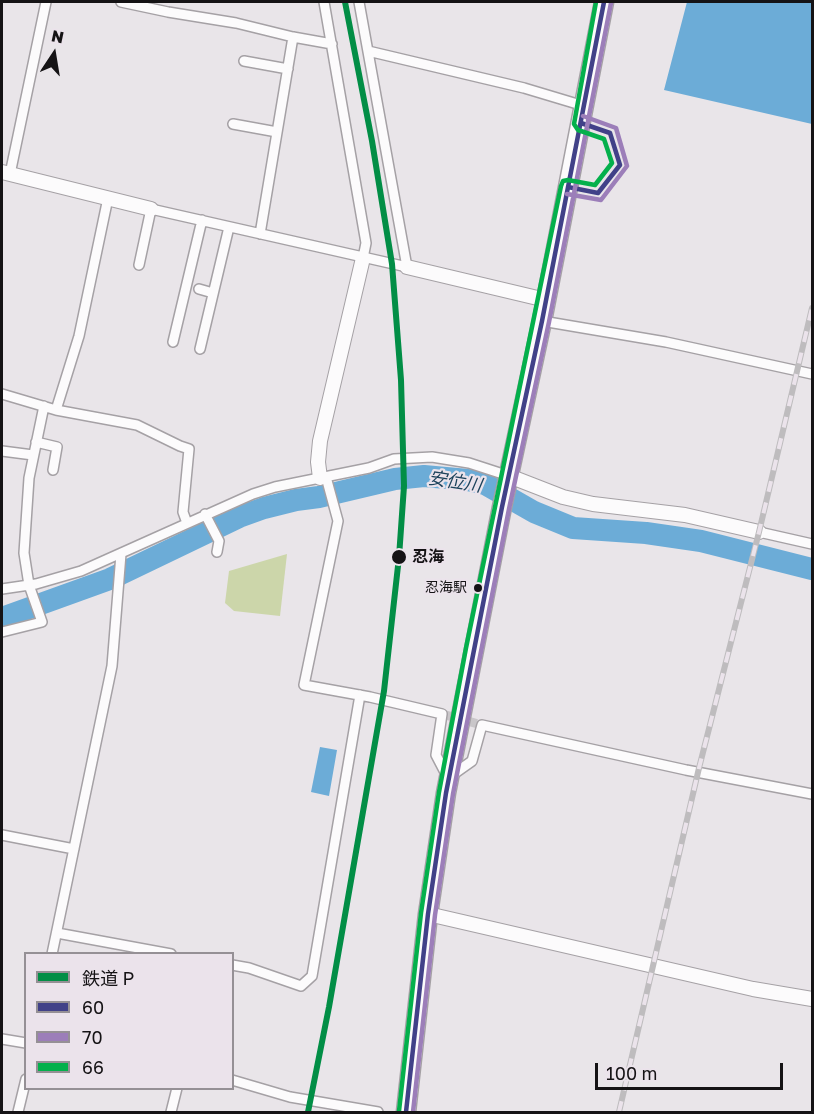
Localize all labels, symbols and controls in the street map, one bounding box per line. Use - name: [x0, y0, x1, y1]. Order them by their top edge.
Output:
- north arrow: [24, 24, 84, 84]
- text: N: [50, 25, 66, 47]
- water label: 安位川: [427, 467, 483, 497]
- place label: 忍海: [412, 547, 444, 567]
- marker: 忍海: [390, 548, 408, 566]
- place label: 忍海駅: [425, 580, 467, 596]
- marker: 忍海駅: [472, 582, 484, 594]
- legend: [24, 952, 234, 1090]
- text: 鉄道 P: [82, 967, 134, 989]
- text: 60: [82, 996, 104, 1018]
- text: 70: [82, 1026, 103, 1048]
- scale bar: [598, 1051, 786, 1089]
- text: 66: [82, 1056, 104, 1078]
- text: 100 m: [606, 1062, 657, 1084]

